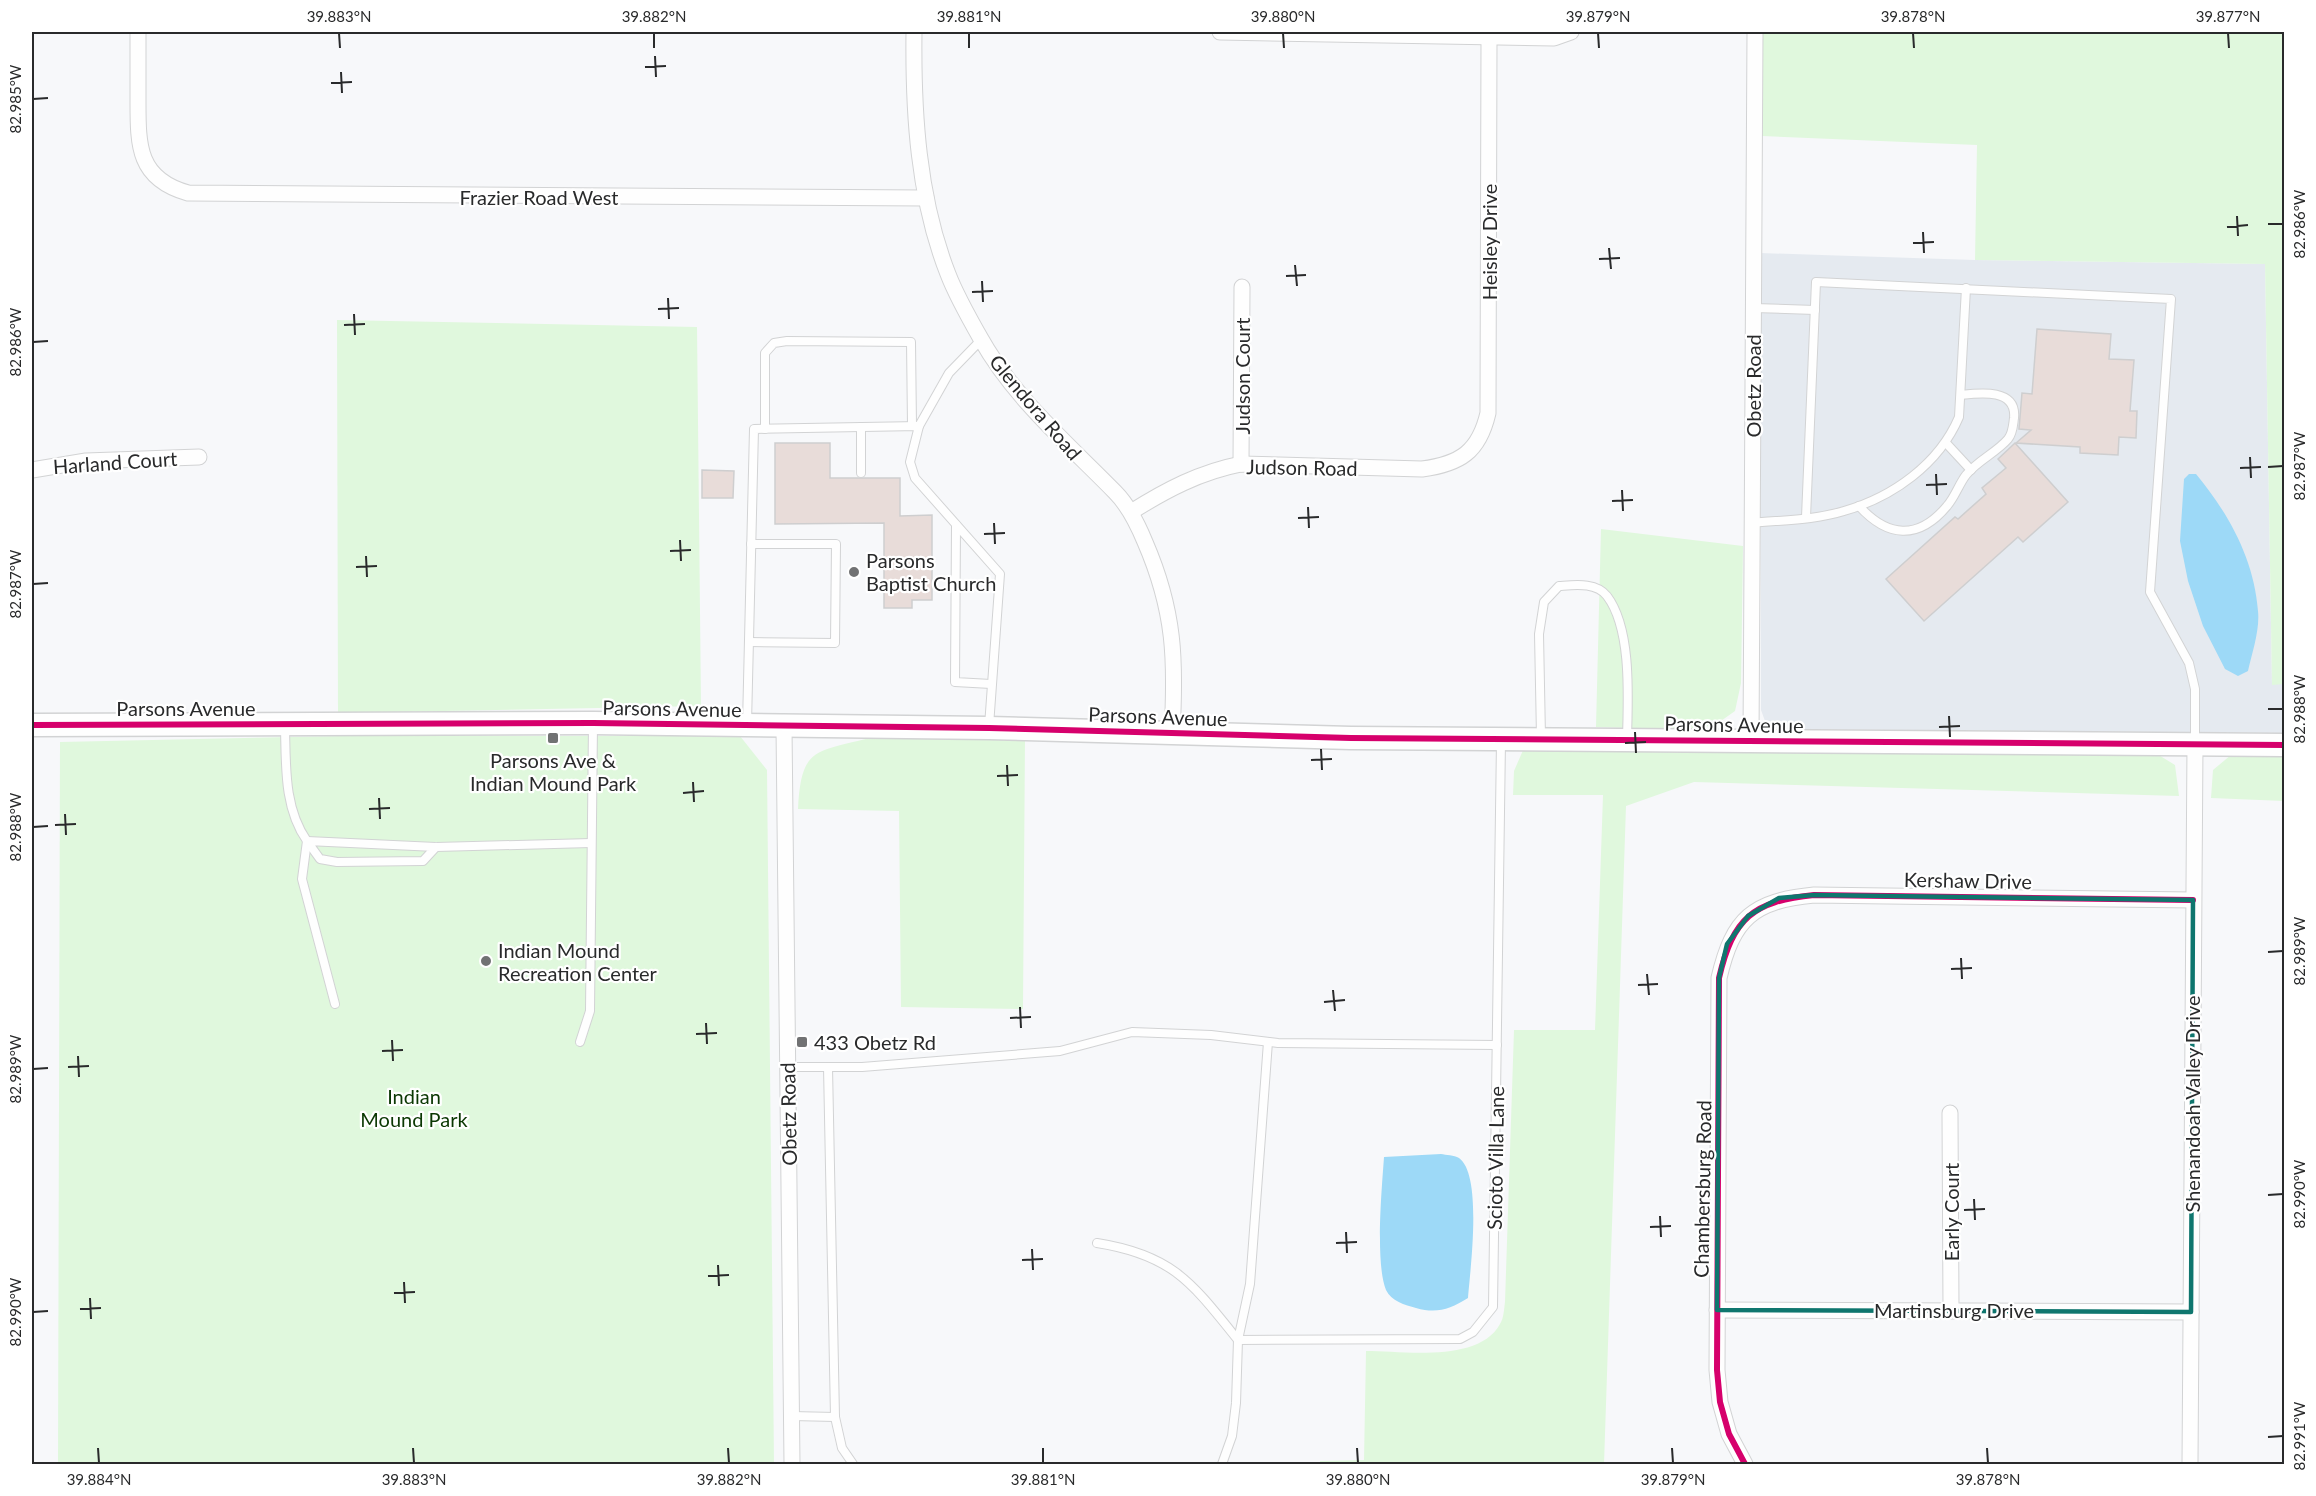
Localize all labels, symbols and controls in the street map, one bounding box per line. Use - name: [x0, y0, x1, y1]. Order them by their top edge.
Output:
- text: 39.883°N: [307, 7, 371, 25]
- text: 39.882°N: [622, 7, 686, 25]
- text: 39.881°N: [937, 7, 1001, 25]
- text: 39.880°N: [1251, 7, 1315, 25]
- text: 39.879°N: [1566, 7, 1630, 25]
- text: 39.878°N: [1881, 7, 1945, 25]
- text: 39.877°N: [2196, 7, 2260, 25]
- text: 82.985°W: [6, 64, 24, 133]
- street label: Heisley Drive: [1477, 184, 1501, 300]
- street label: Frazier Road West: [459, 185, 619, 209]
- text: 82.986°W: [2290, 189, 2308, 258]
- text: 82.986°W: [6, 307, 24, 376]
- street label: Judson Court: [1230, 318, 1254, 434]
- street label: Obetz Road: [1741, 334, 1765, 438]
- street label: Glendora Road: [985, 349, 1087, 465]
- text: 82.987°W: [2290, 431, 2308, 500]
- street label: Harland Court: [52, 446, 178, 478]
- street label: Judson Road: [1246, 454, 1358, 480]
- place label: Parsons Baptist Church: [866, 548, 996, 595]
- text: 82.987°W: [6, 549, 24, 618]
- marker: Parsons Baptist Church: [847, 565, 861, 579]
- text: 82.988°W: [2290, 674, 2308, 743]
- street label: Parsons Avenue: [602, 695, 742, 721]
- street label: Parsons Avenue: [116, 696, 256, 720]
- street label: Parsons Avenue: [1088, 702, 1228, 730]
- street label: Parsons Avenue: [1664, 711, 1804, 737]
- marker: Parsons Ave & Indian Mound Park: [546, 731, 560, 745]
- place label: Parsons Ave & Indian Mound Park: [470, 748, 637, 795]
- text: 82.988°W: [6, 792, 24, 861]
- street label: Kershaw Drive: [1904, 867, 2032, 893]
- text: 82.989°W: [2290, 916, 2308, 985]
- place label: Indian Mound Recreation Center: [498, 938, 658, 985]
- marker: Indian Mound Recreation Center: [479, 954, 493, 968]
- street label: Shenandoah Valley Drive: [2180, 995, 2204, 1213]
- place label: 433 Obetz Rd: [814, 1030, 936, 1054]
- text: 82.989°W: [6, 1034, 24, 1103]
- marker: 433 Obetz Rd: [795, 1035, 809, 1049]
- street label: Obetz Road: [775, 1062, 801, 1166]
- park label: Indian Mound Park: [360, 1084, 468, 1131]
- street label: Scioto Villa Lane: [1482, 1086, 1508, 1230]
- street label: Chambersburg Road: [1688, 1100, 1716, 1278]
- text: 82.990°W: [2290, 1159, 2308, 1228]
- street label: Early Court: [1939, 1163, 1963, 1261]
- text: 82.990°W: [6, 1277, 24, 1346]
- street label: Martinsburg Drive: [1874, 1298, 2034, 1322]
- text: 82.991°W: [2290, 1401, 2308, 1470]
- text: 39.884°N: [67, 1470, 131, 1488]
- text: 39.883°N: [382, 1470, 446, 1488]
- text: 39.882°N: [697, 1470, 761, 1488]
- text: 39.881°N: [1011, 1470, 1075, 1488]
- text: 39.880°N: [1326, 1470, 1390, 1488]
- text: 39.879°N: [1641, 1470, 1705, 1488]
- text: 39.878°N: [1956, 1470, 2020, 1488]

